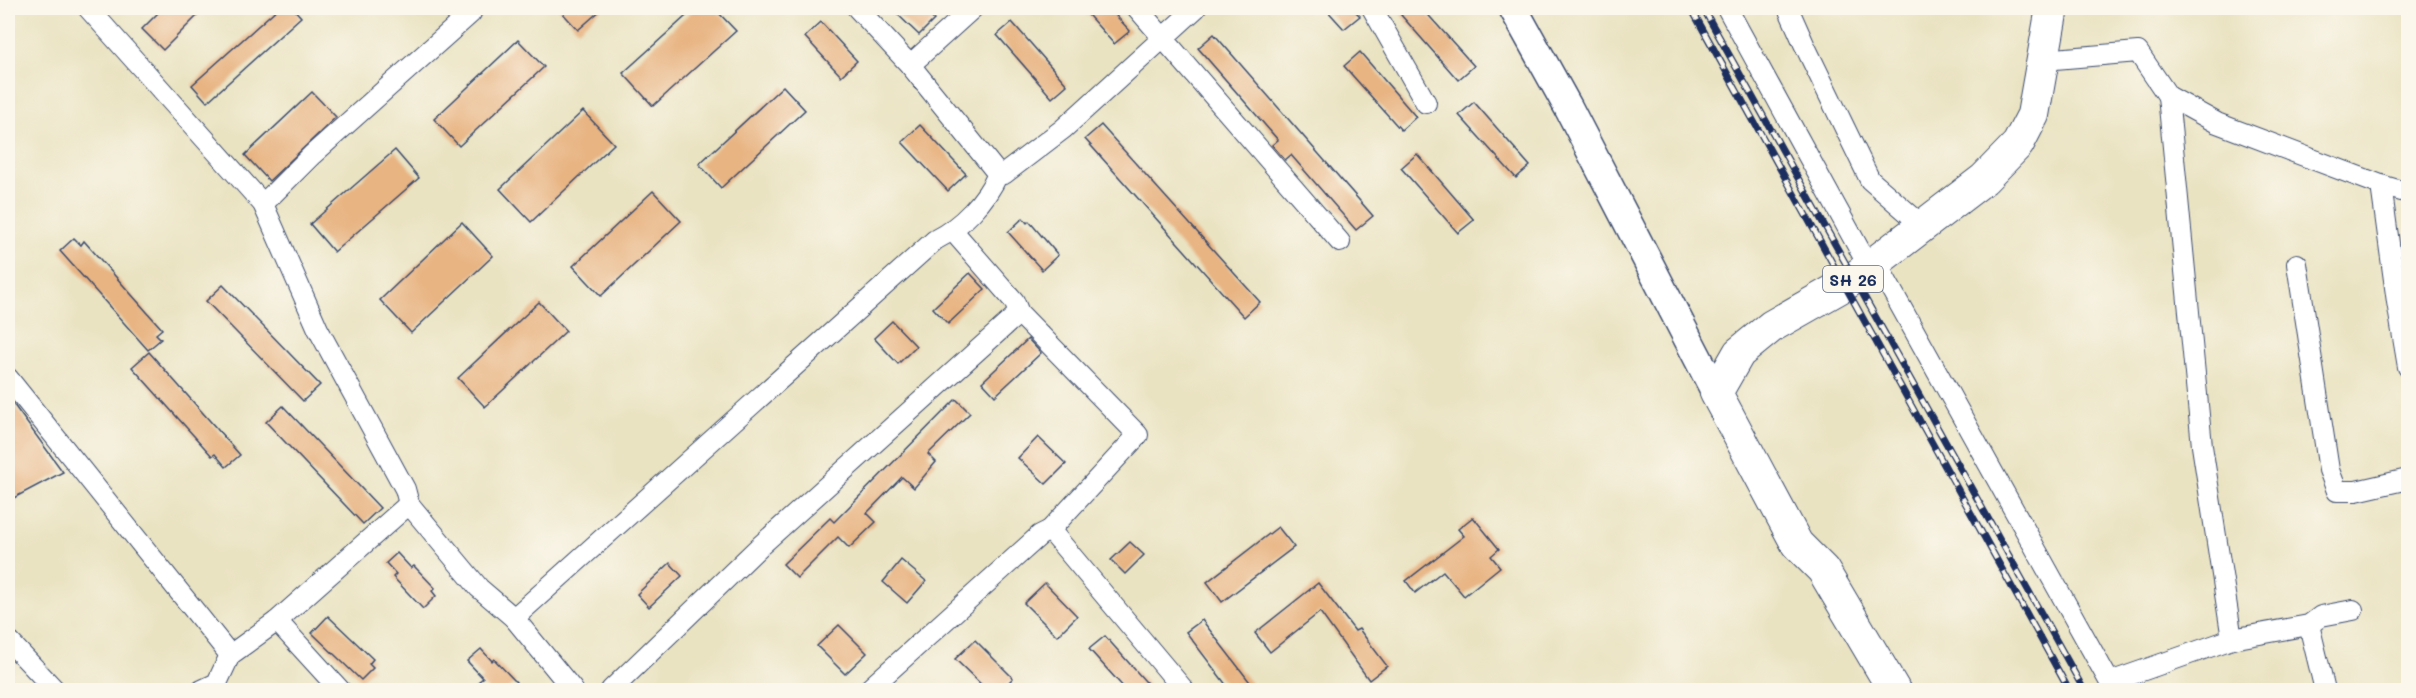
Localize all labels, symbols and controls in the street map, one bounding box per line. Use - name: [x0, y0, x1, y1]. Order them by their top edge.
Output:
- road number: SH 26: [1823, 266, 1883, 292]

